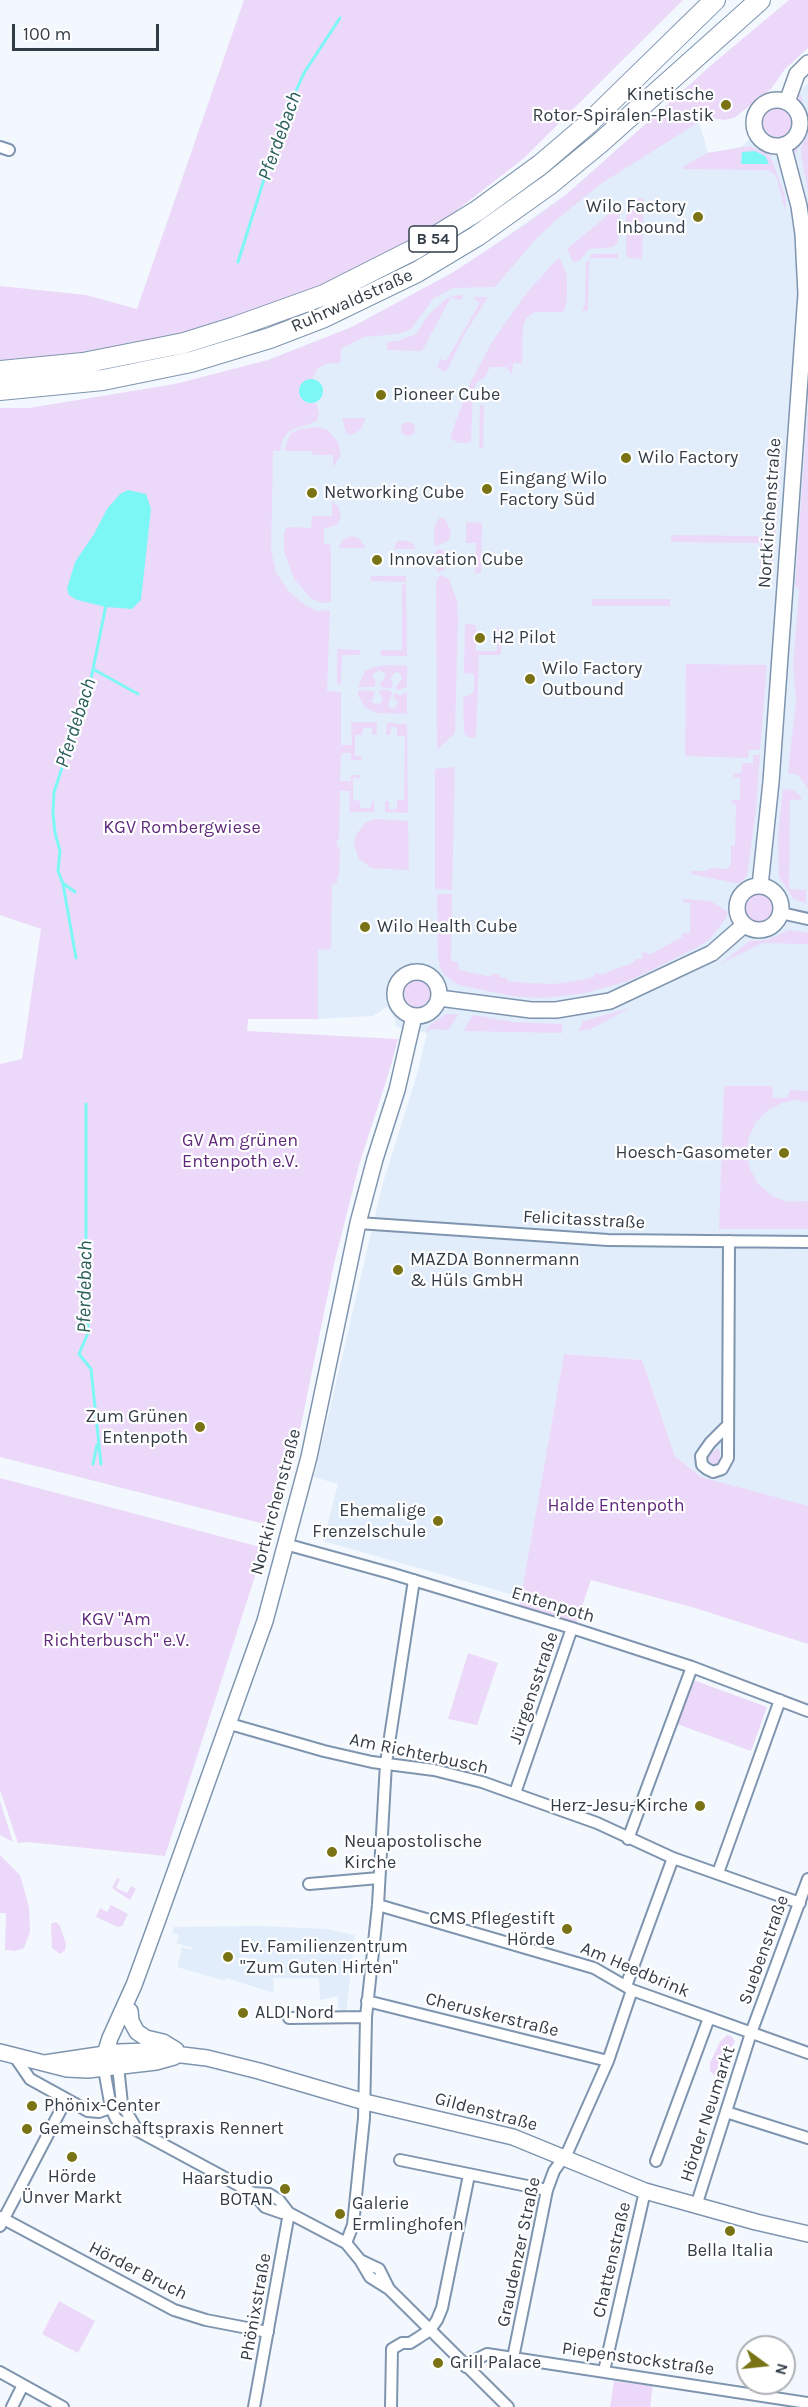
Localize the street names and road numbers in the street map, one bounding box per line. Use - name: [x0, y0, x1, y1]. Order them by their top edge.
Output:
- road number: B 54: [409, 226, 457, 252]
- street label: Ruhrwaldstraße: [288, 265, 416, 337]
- street label: Nortkirchenstraße: [754, 437, 786, 589]
- street label: Felicitasstraße: [522, 1206, 646, 1234]
- street label: Nortkirchenstraße: [246, 1426, 306, 1578]
- street label: Entenpoth: [509, 1582, 597, 1628]
- street label: Jürgensstraße: [505, 1629, 563, 1747]
- street label: Am Richterbusch: [347, 1729, 491, 1779]
- street label: Suebenstraße: [734, 1892, 794, 2008]
- street label: Am Heedbrink: [577, 1937, 693, 2003]
- street label: Cheruskerstraße: [423, 1988, 561, 2042]
- street label: Hörder Neumarkt: [676, 2043, 740, 2185]
- street label: Gildenstraße: [432, 2088, 540, 2136]
- street label: Graudenzer Straße: [493, 2175, 545, 2329]
- street label: Chattenstraße: [588, 2200, 636, 2320]
- street label: Hörder Bruch: [85, 2237, 191, 2305]
- street label: Phönixstraße: [236, 2251, 276, 2363]
- street label: Piepenstockstraße: [560, 2338, 716, 2380]

